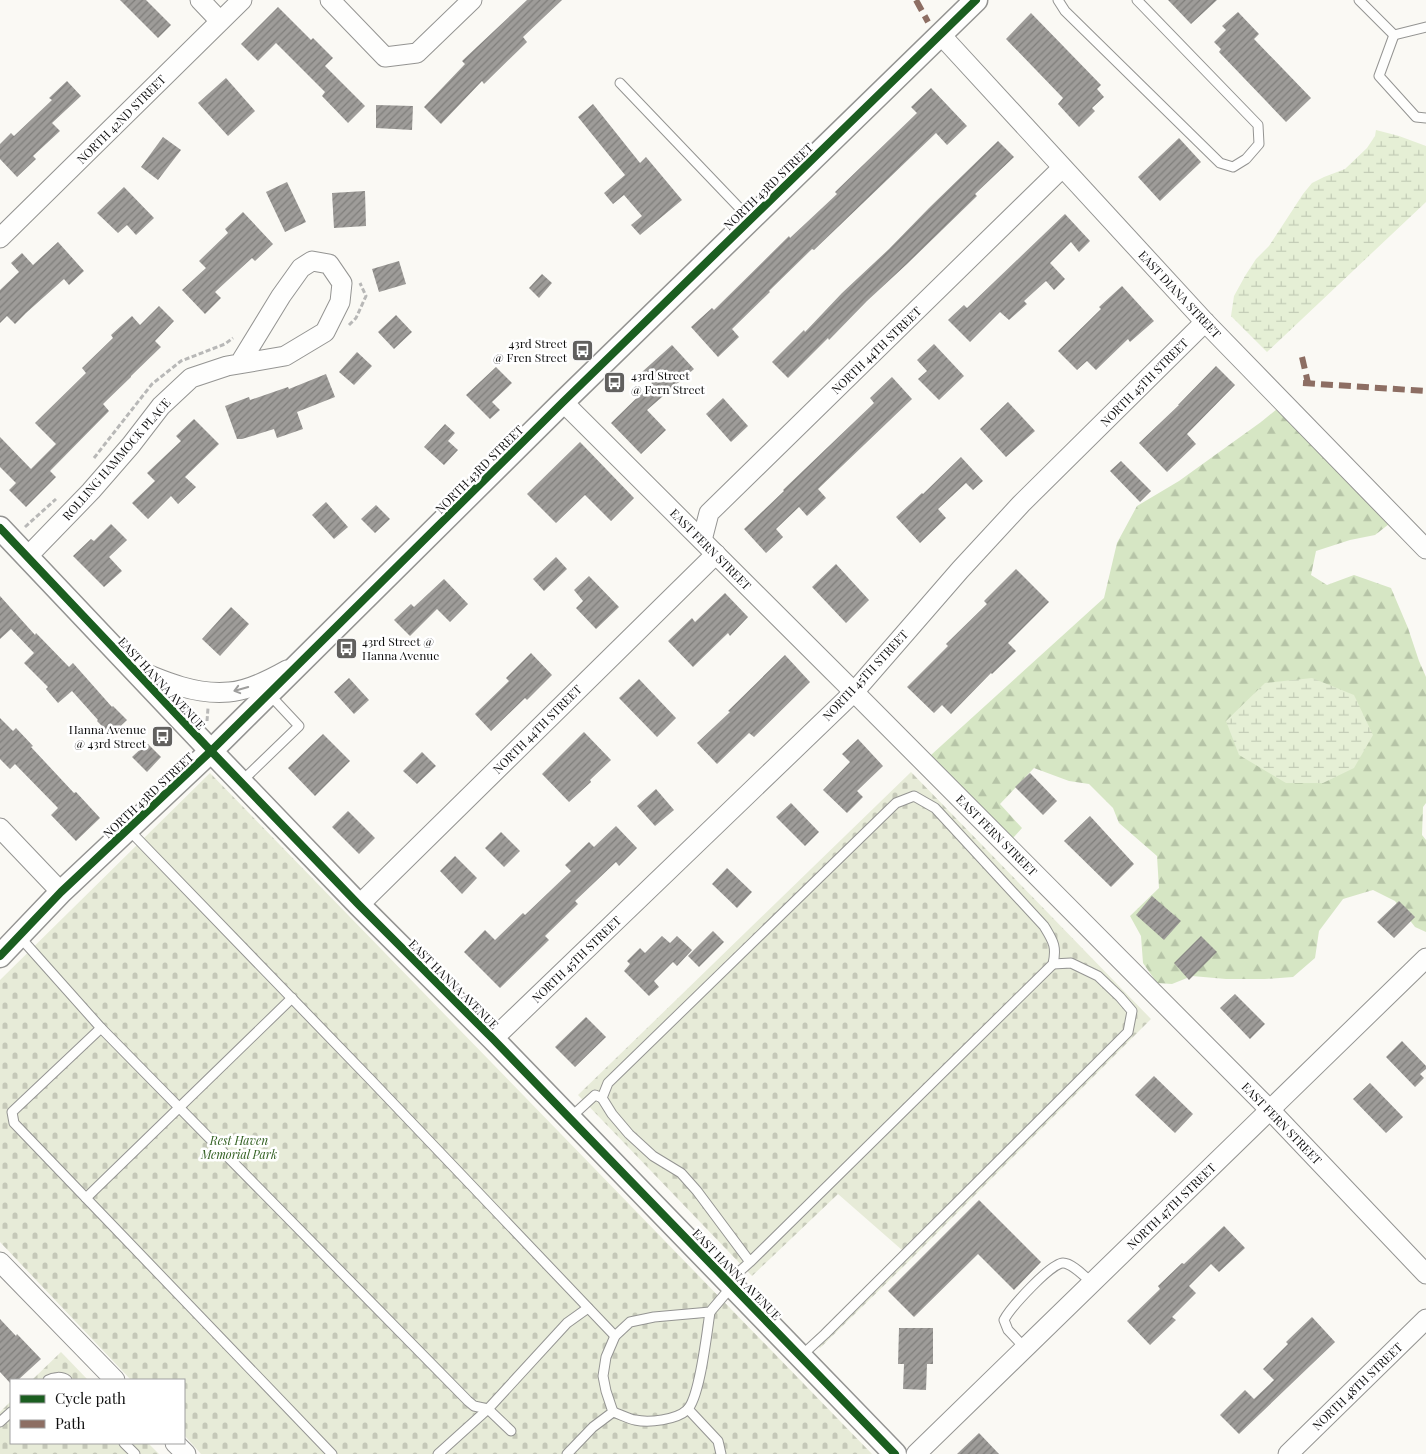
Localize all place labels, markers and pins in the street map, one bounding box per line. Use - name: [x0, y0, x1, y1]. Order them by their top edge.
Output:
- place label: 43rd Street @ Fren Street: [493, 335, 568, 365]
- bus stop icon: 43rd Street @ Fren Street: [571, 338, 595, 362]
- place label: 43rd Street @ Fern Street: [631, 367, 706, 397]
- bus stop icon: 43rd Street @ Fern Street: [603, 370, 627, 394]
- place label: 43rd Street @ Hanna Avenue: [362, 633, 439, 663]
- bus stop icon: 43rd Street @ Hanna Avenue: [334, 636, 358, 660]
- place label: Hanna Avenue @ 43rd Street: [69, 721, 147, 751]
- bus stop icon: Hanna Avenue @ 43rd Street: [150, 724, 174, 748]

